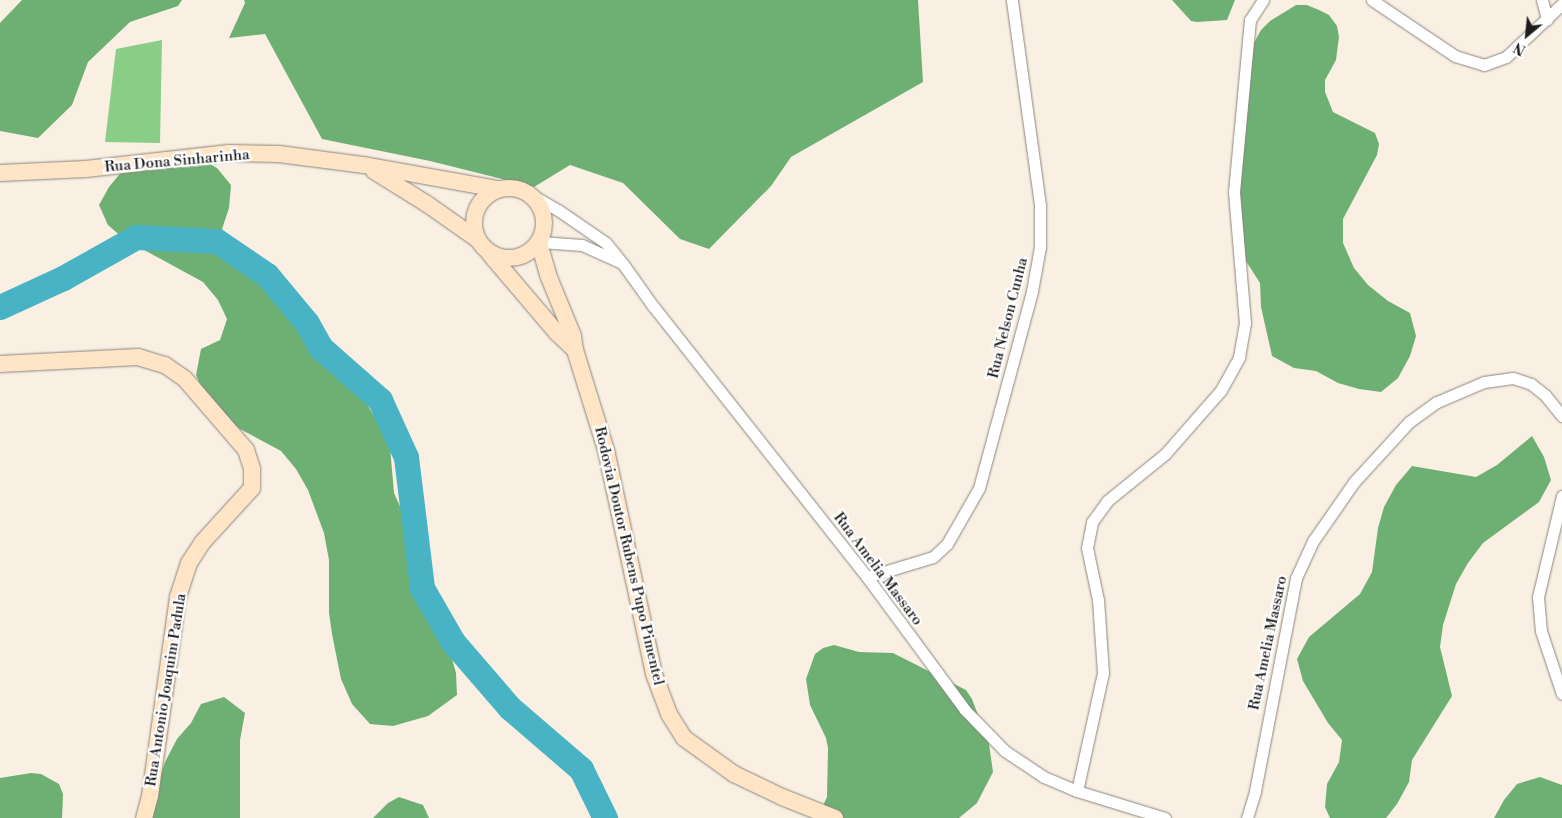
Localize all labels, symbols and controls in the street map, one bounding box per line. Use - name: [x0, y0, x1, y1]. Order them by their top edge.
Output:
- north arrow: [1502, 10, 1552, 60]
- text: N: [1511, 38, 1529, 59]
- street label: Rua Dona Sinharinha: [104, 146, 250, 176]
- street label: Rua Nelson Cunha: [984, 256, 1032, 380]
- street label: Rodovia Doutor Rubens Pupo Pimentel: [590, 425, 668, 687]
- street label: Rua Amelia Massaro: [830, 509, 926, 629]
- street label: Rua Amelia Massaro: [1245, 574, 1291, 712]
- street label: Rua Antonio Joaquim Padula: [142, 592, 190, 788]

